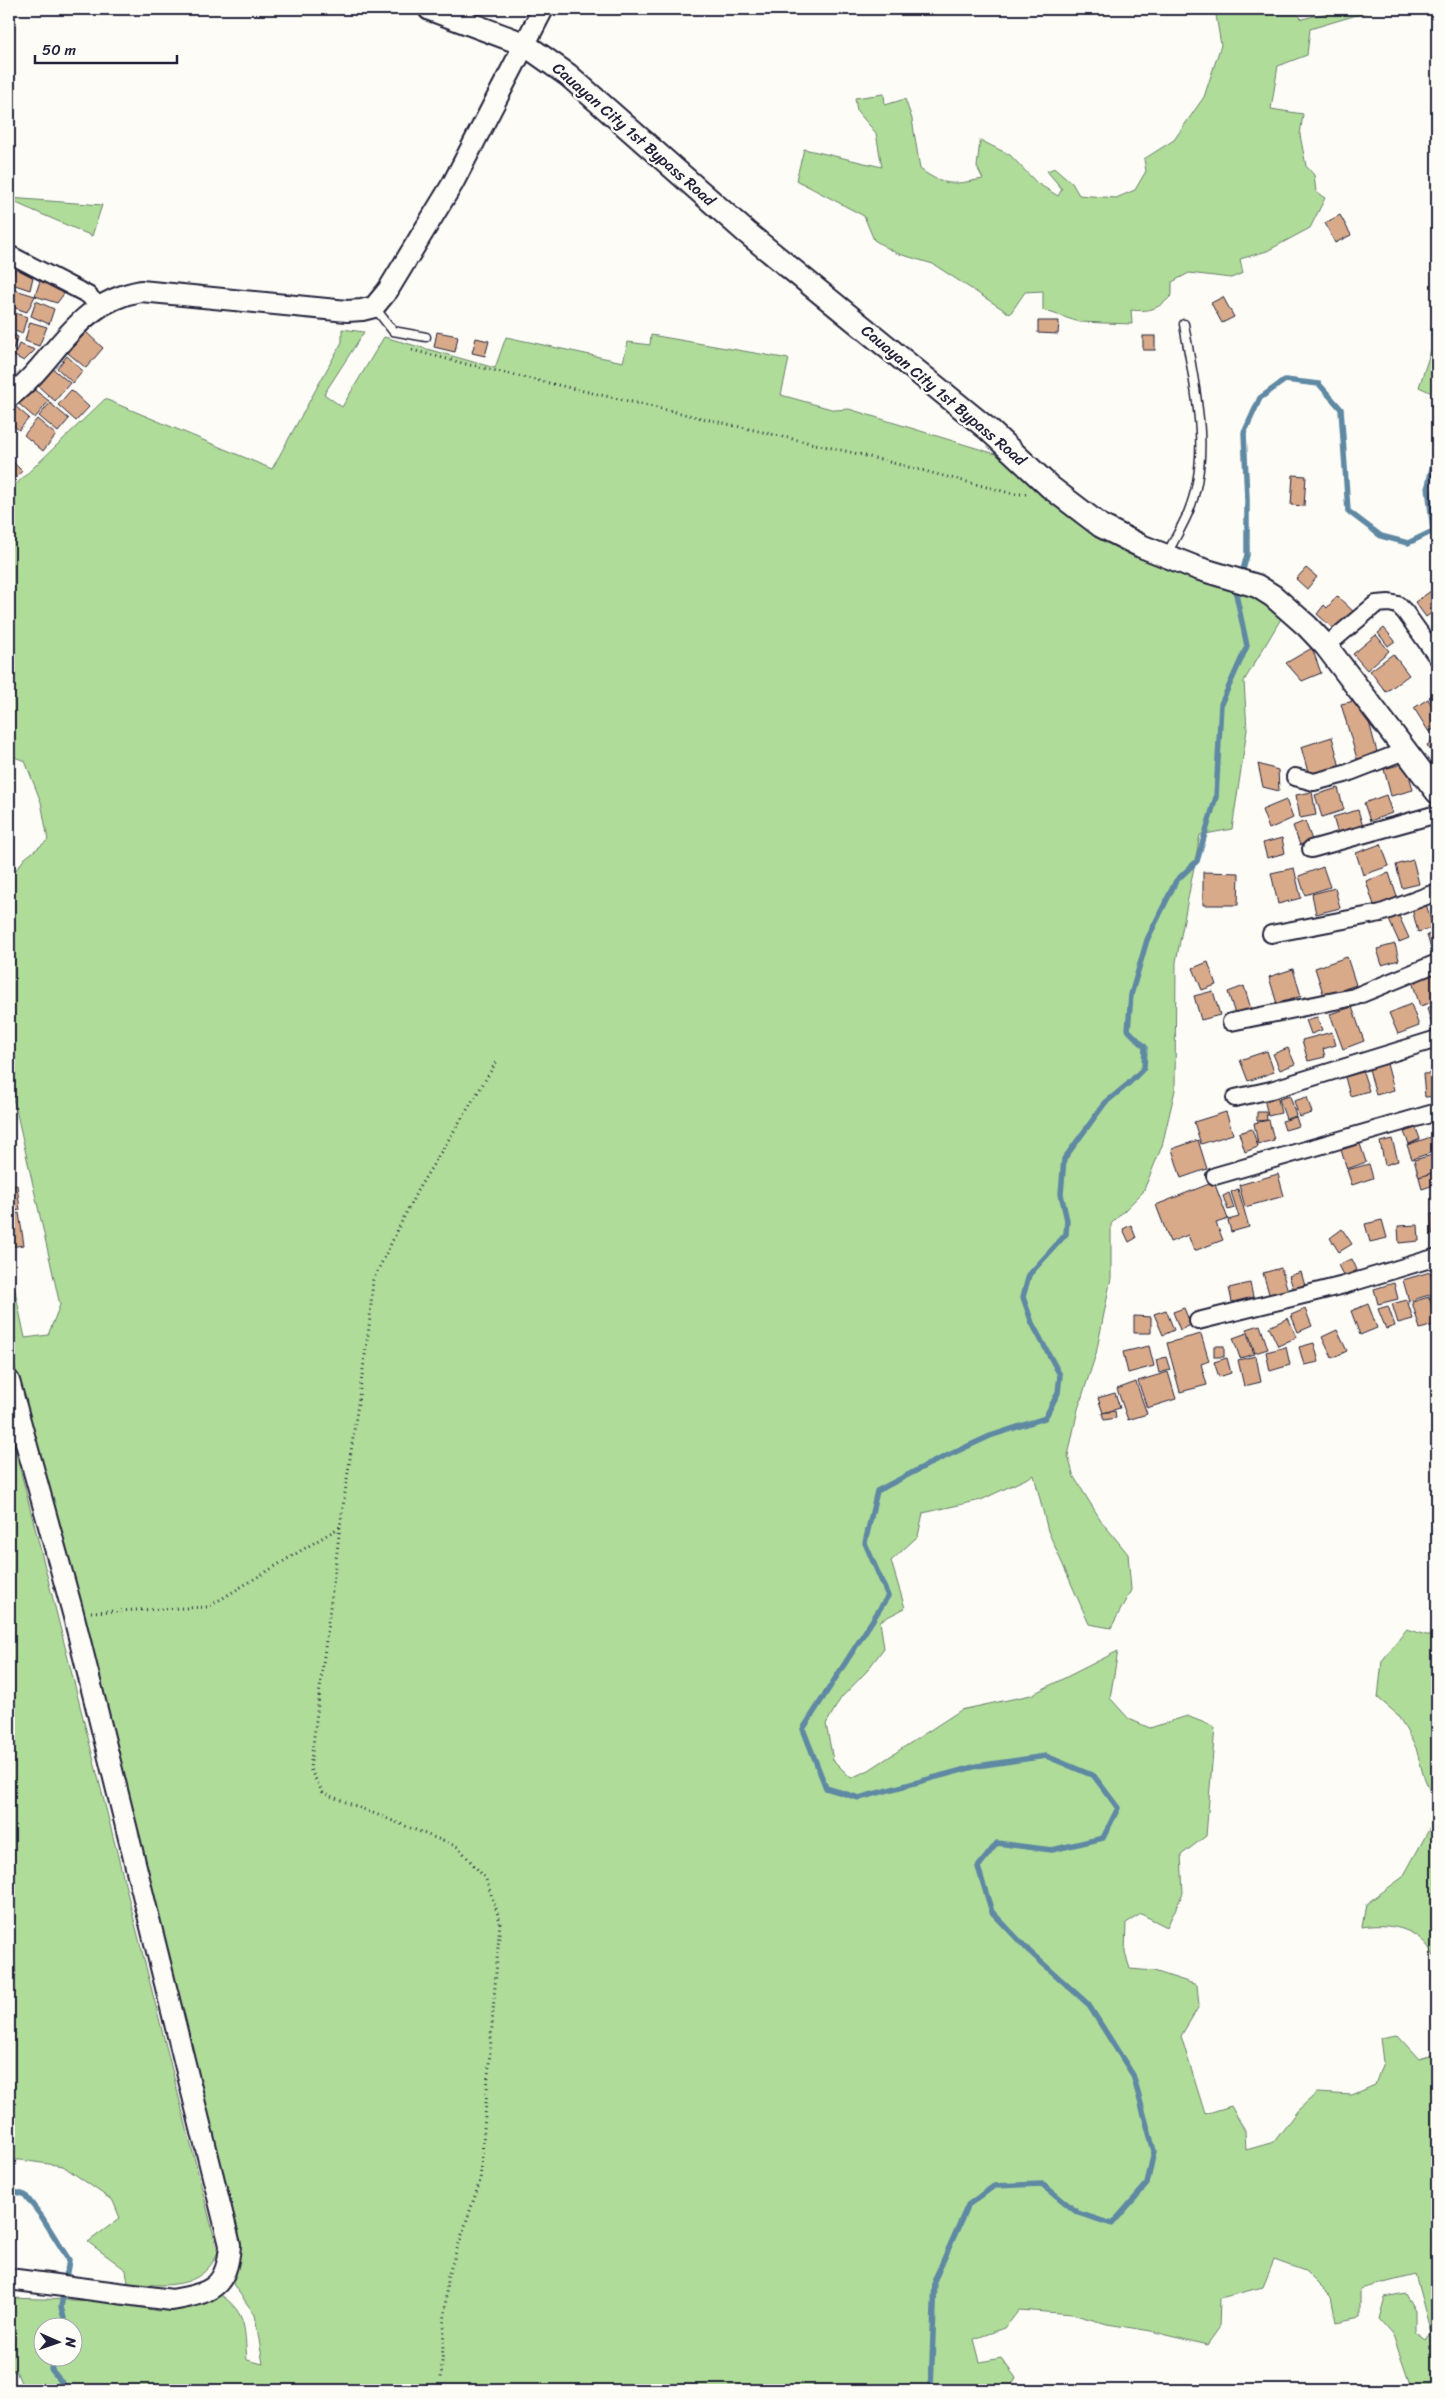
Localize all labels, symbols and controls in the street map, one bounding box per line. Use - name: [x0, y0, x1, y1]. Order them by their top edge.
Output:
- scale bar: [35, 32, 178, 64]
- text: 50 m: [42, 37, 77, 63]
- street label: Cauayan City 1st Bypass Road: [546, 54, 724, 215]
- street label: Cauayan City 1st Bypass Road: [855, 317, 1035, 474]
- north arrow: [32, 2316, 82, 2366]
- text: N: [58, 2336, 83, 2348]

